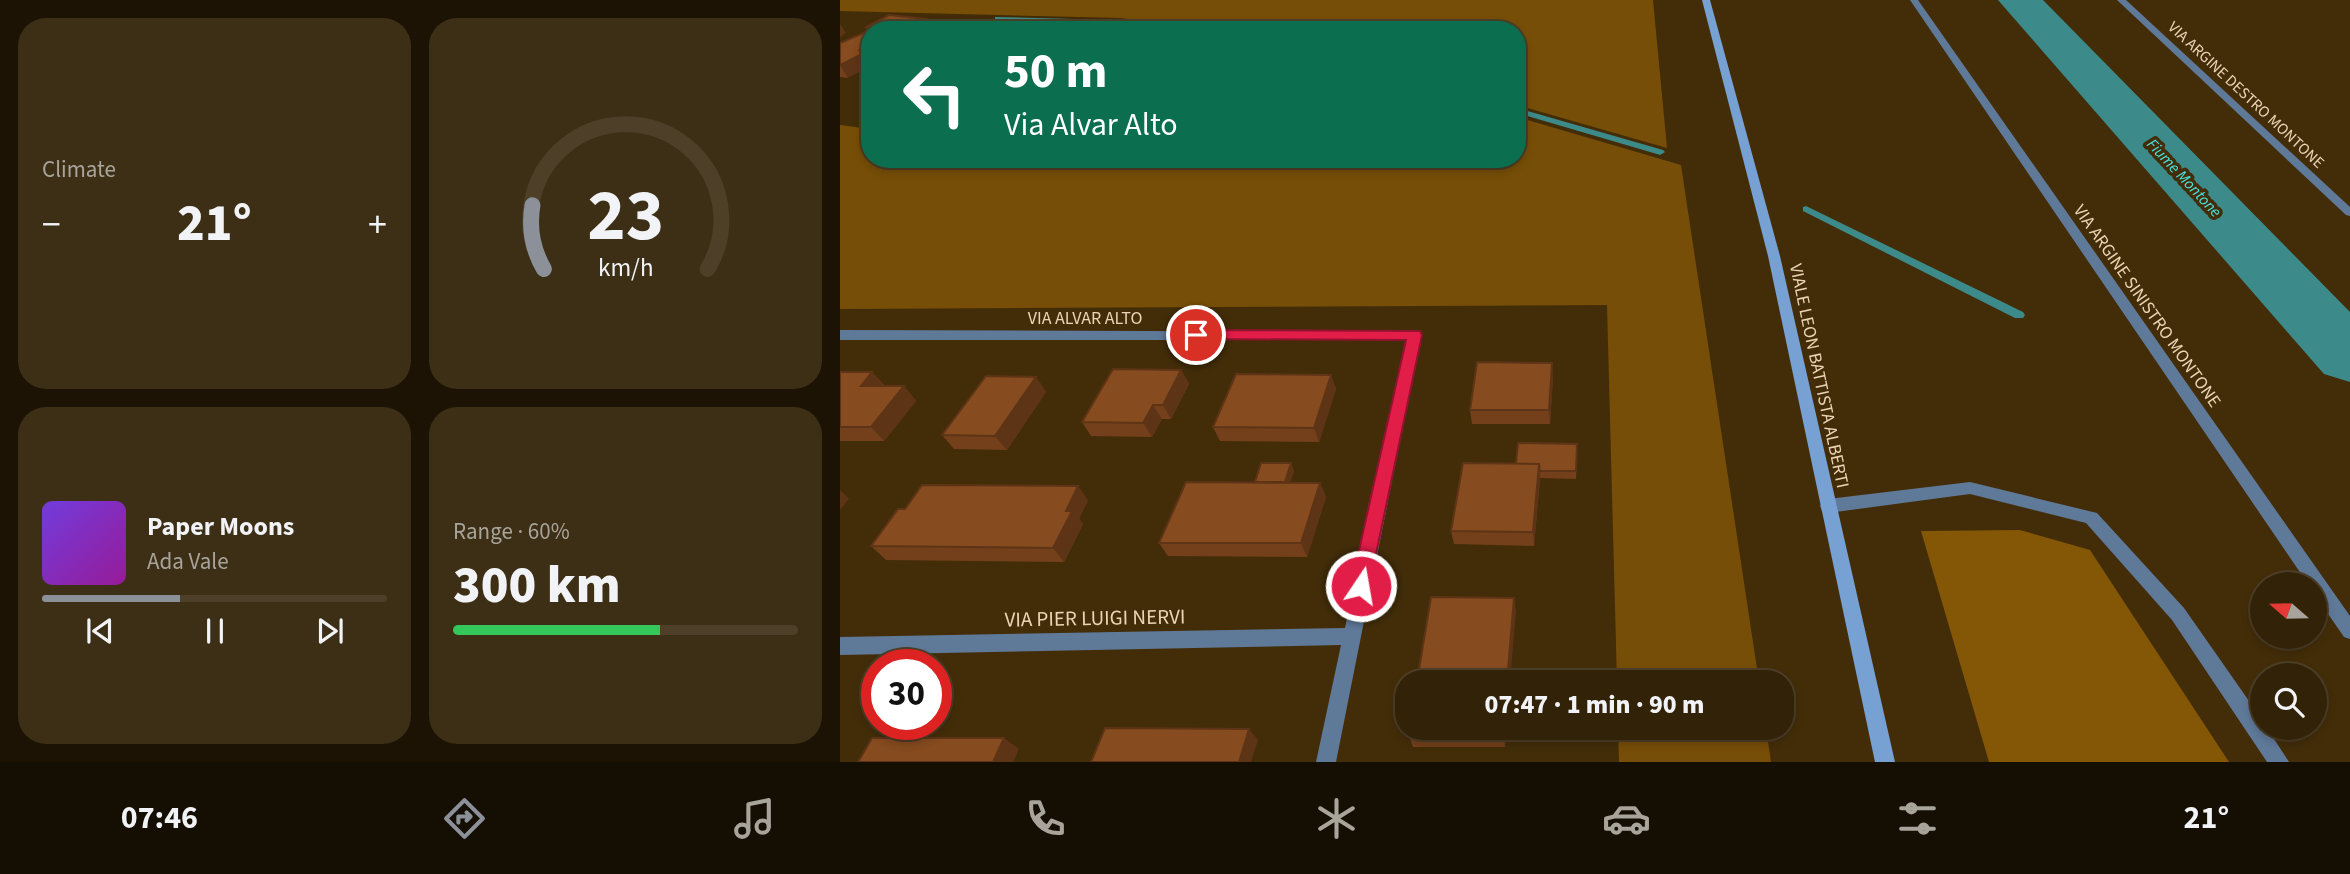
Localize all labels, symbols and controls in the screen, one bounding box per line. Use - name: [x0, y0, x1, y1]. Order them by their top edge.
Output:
- street label: VIA ARGINE DESTRO MONTONE: [2163, 17, 2329, 173]
- text: 50 m: [1004, 37, 1108, 107]
- icon: left: [889, 49, 980, 140]
- text: Via Alvar Alto: [1004, 102, 1178, 148]
- water label: Fiume Montone: [2142, 134, 2227, 223]
- text: Climate: [42, 153, 116, 186]
- text: 23: [587, 165, 664, 269]
- text: 21°: [177, 187, 252, 261]
- text: −: [42, 198, 61, 252]
- text: +: [368, 198, 387, 252]
- street label: VIA ARGINE SINISTRO MONTONE: [2067, 200, 2227, 412]
- text: km/h: [598, 250, 653, 286]
- street label: VIALE LEON BATTISTA ALBERTI: [1783, 261, 1855, 491]
- pin: [1166, 305, 1226, 365]
- street label: VIA ALVAR ALTO: [1028, 306, 1142, 331]
- icon: arrive: [1177, 316, 1215, 354]
- text: Paper Moons: [147, 508, 294, 545]
- text: Range · 60%: [453, 515, 570, 548]
- text: Ada Vale: [147, 545, 229, 578]
- text: 300 km: [453, 549, 621, 623]
- position arrow: [1324, 549, 1398, 623]
- north arrow: [2250, 572, 2328, 649]
- map controls: [2250, 572, 2327, 740]
- street label: VIA PIER LUIGI NERVI: [1004, 601, 1186, 635]
- icon: previous: [81, 612, 119, 650]
- icon: pause: [196, 612, 234, 650]
- icon: next: [311, 612, 349, 650]
- speed limit sign: 30: [861, 649, 952, 740]
- button: search: [2250, 663, 2327, 740]
- text: 07:47 · 1 min · 90 m: [1485, 686, 1704, 723]
- icon: directions: [440, 794, 489, 843]
- icon: music: [730, 794, 779, 843]
- icon: phone: [1021, 794, 1070, 843]
- icon: climate: [1312, 794, 1361, 843]
- icon: car: [1602, 794, 1651, 843]
- icon: filters: [1893, 794, 1942, 843]
- text: 07:46: [121, 795, 198, 841]
- text: 21°: [2184, 795, 2229, 841]

